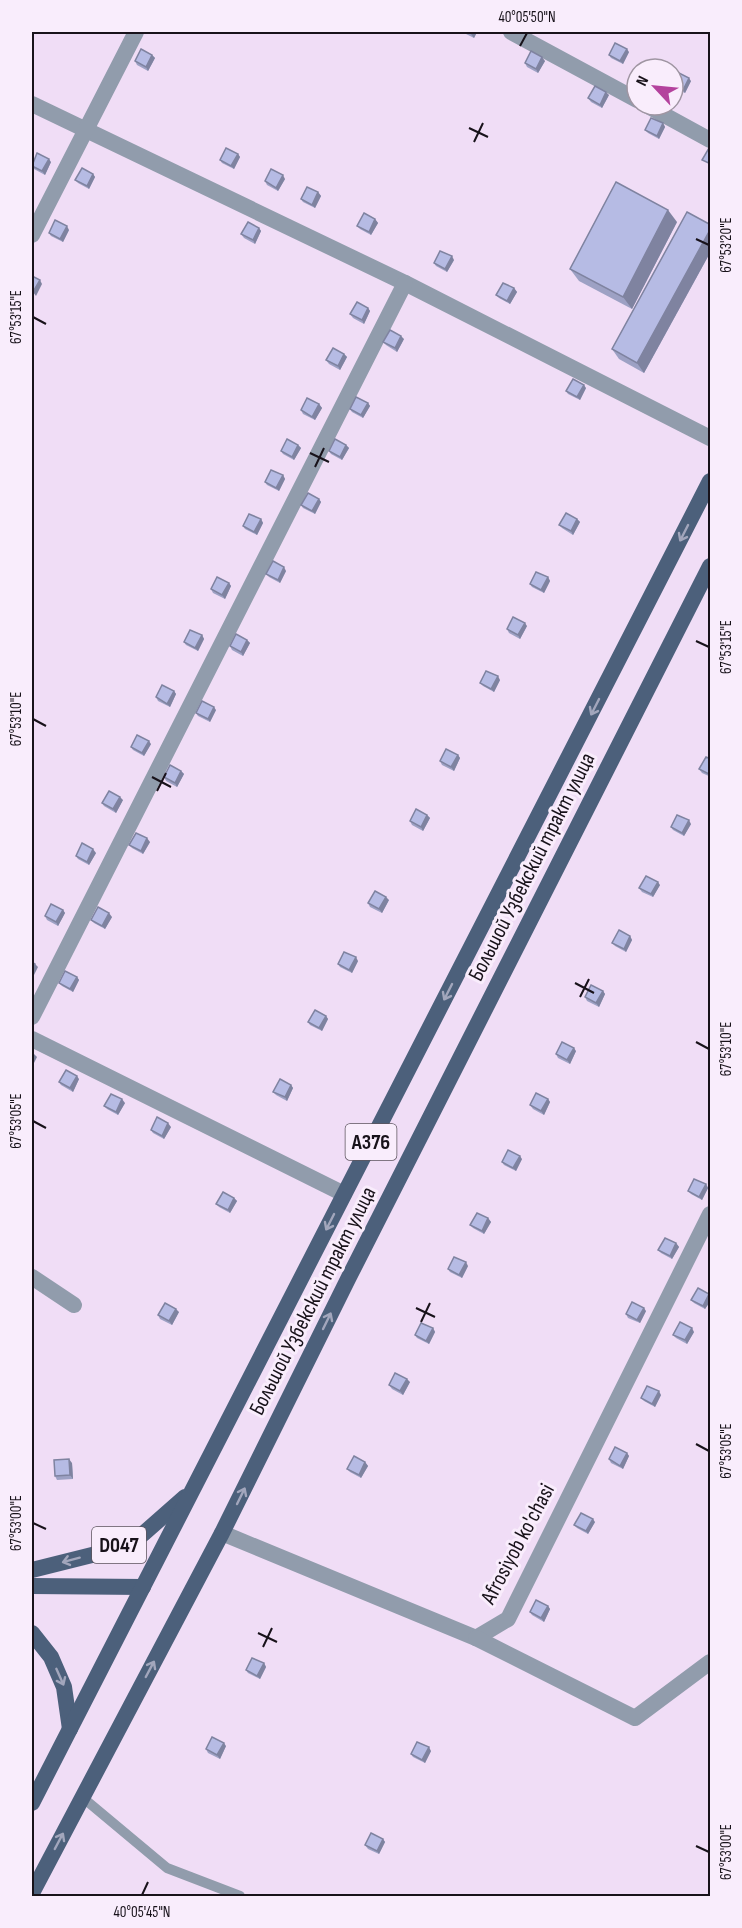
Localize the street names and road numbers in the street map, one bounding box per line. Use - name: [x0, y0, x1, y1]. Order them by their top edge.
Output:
- street label: Большой Узбекский тракт улица: [463, 748, 601, 986]
- road number: A376: [346, 1124, 397, 1160]
- street label: Большой Узбекский тракт улица: [244, 1182, 382, 1420]
- street label: Afrosiyob ko'chasi: [475, 1479, 561, 1610]
- road number: D047: [92, 1527, 146, 1563]

